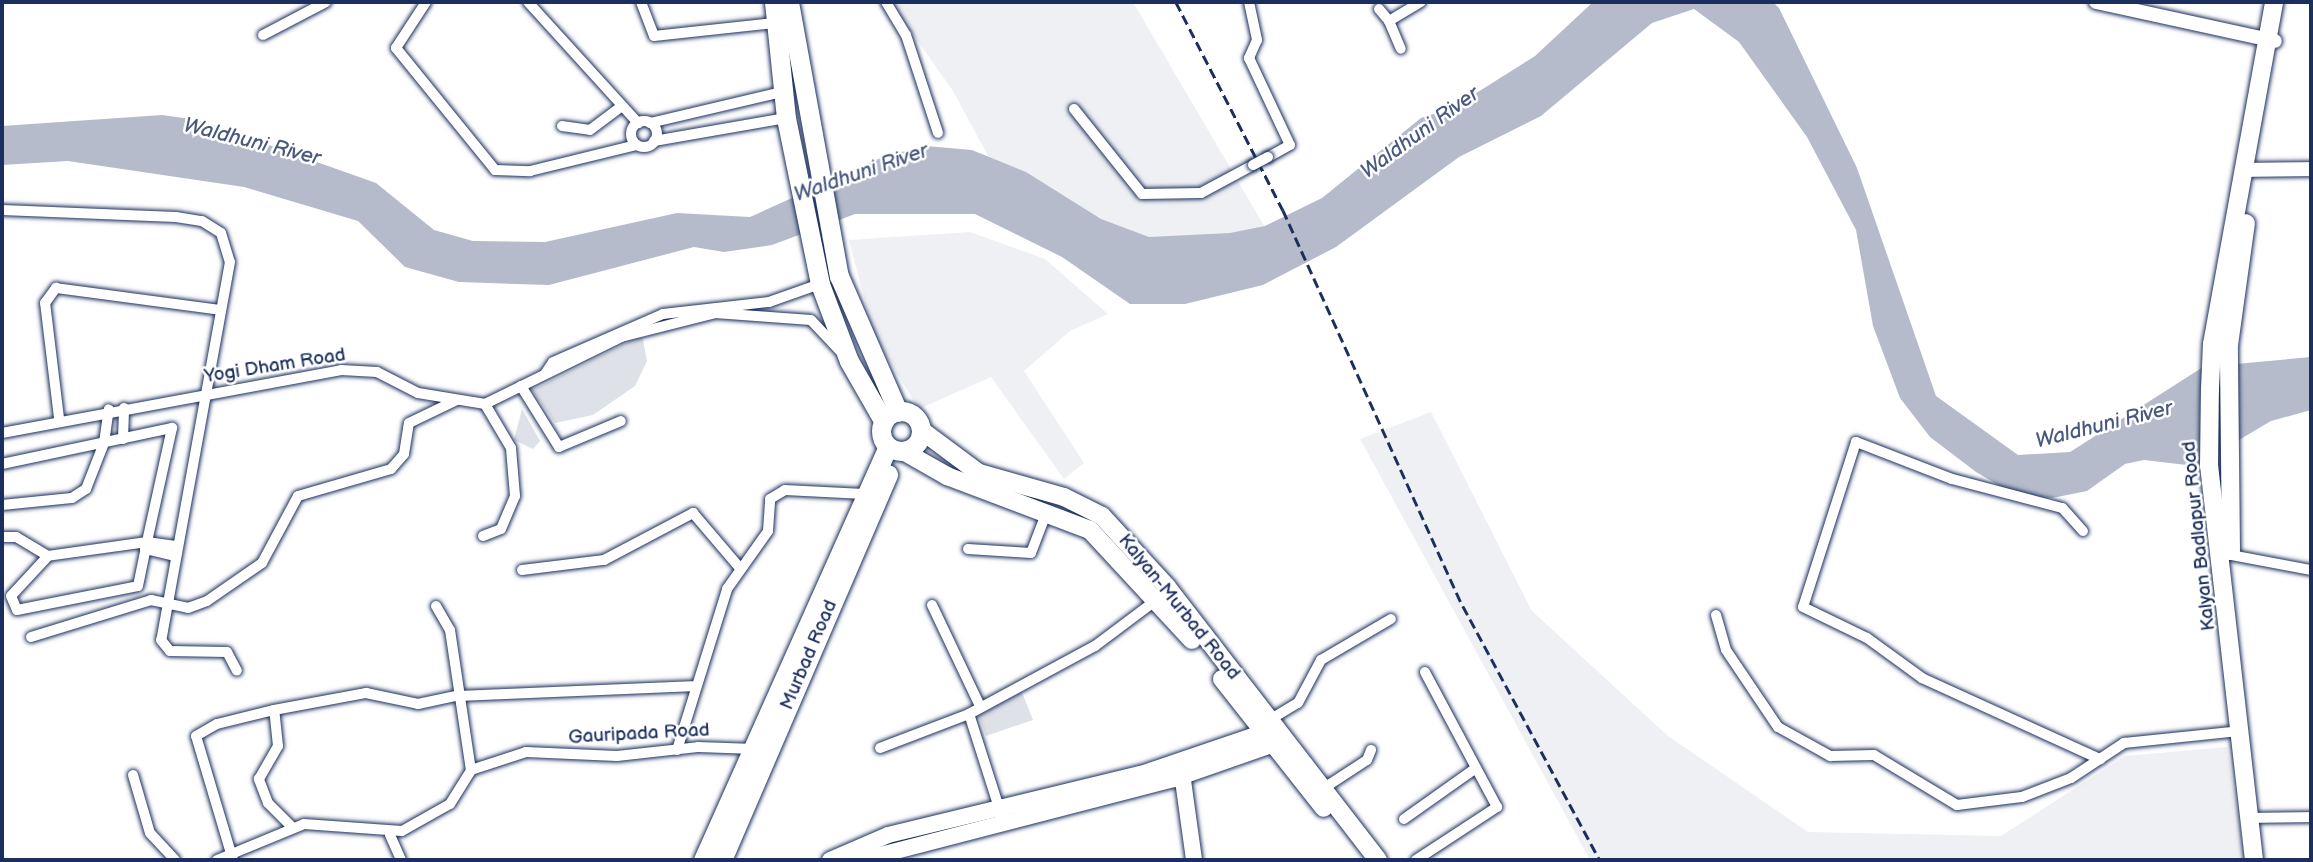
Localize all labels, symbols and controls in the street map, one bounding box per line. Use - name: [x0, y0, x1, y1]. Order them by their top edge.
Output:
- water label: Waldhuni River: [1356, 82, 1484, 184]
- water label: Waldhuni River: [181, 113, 323, 171]
- water label: Waldhuni River: [790, 138, 932, 208]
- street label: Yogi Dham Road: [203, 344, 347, 388]
- water label: Waldhuni River: [2033, 396, 2175, 454]
- street label: Kalyan Badlapur Road: [2178, 440, 2220, 632]
- street label: Kalyan-Murbad Road: [1113, 530, 1245, 684]
- street label: Murbad Road: [776, 597, 842, 713]
- street label: Gauripada Road: [568, 719, 710, 749]

